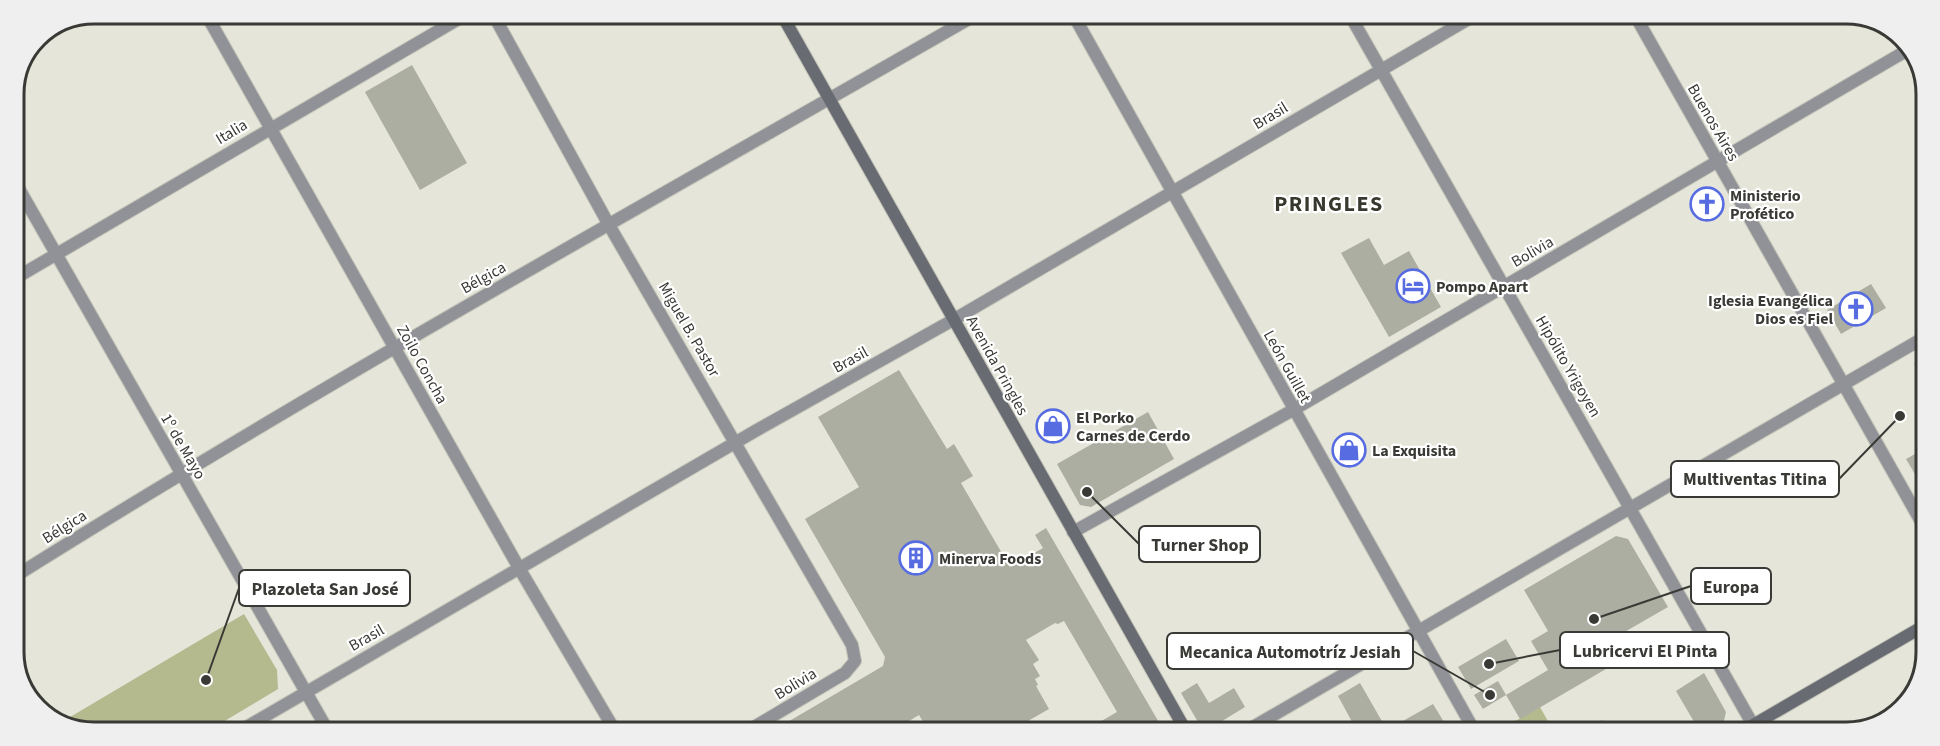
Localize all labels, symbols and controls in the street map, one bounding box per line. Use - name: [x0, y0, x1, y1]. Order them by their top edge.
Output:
- street label: Buenos Aires: [1682, 80, 1744, 165]
- street label: Brasil: [1249, 97, 1292, 135]
- street label: Italia: [212, 114, 252, 150]
- place label: Ministerio Profético: [1730, 185, 1801, 225]
- church icon: Ministerio Profético: [1689, 186, 1725, 222]
- district label: PRINGLES: [1274, 188, 1384, 220]
- street label: Bolivia: [1507, 231, 1558, 273]
- street label: Bélgica: [457, 256, 510, 299]
- hotel icon: Pompo Apart: [1395, 268, 1431, 304]
- place label: Pompo Apart: [1436, 276, 1528, 298]
- street label: Miguel B. Pastor: [653, 278, 725, 381]
- place label: Iglesia Evangélica Dios es Fiel: [1708, 290, 1833, 330]
- church icon: Iglesia Evangélica Dios es Fiel: [1838, 291, 1874, 327]
- street label: Avenida Pringles: [961, 312, 1034, 420]
- street label: Hipólito Yrigoyen: [1530, 312, 1606, 421]
- street label: Zoilo Concha: [391, 321, 453, 408]
- street label: León Guillet: [1258, 326, 1316, 407]
- street label: Brasil: [829, 341, 872, 379]
- place label: El Porko Carnes de Cerdo: [1076, 407, 1190, 447]
- shop icon: El Porko Carnes de Cerdo: [1035, 408, 1071, 444]
- street label: 1º de Mayo: [155, 409, 211, 484]
- shop icon: La Exquisita: [1331, 432, 1367, 468]
- place label: La Exquisita: [1372, 440, 1456, 462]
- callout: Multiventas Titina: [1671, 461, 1839, 497]
- text: Multiventas Titina: [1683, 467, 1827, 492]
- street label: Bélgica: [38, 505, 91, 549]
- callout: Turner Shop: [1139, 526, 1260, 562]
- text: Turner Shop: [1151, 533, 1249, 558]
- building icon: Minerva Foods: [898, 540, 934, 576]
- place label: Minerva Foods: [939, 548, 1041, 570]
- callout: Europa: [1691, 568, 1771, 604]
- callout: Plazoleta San José: [239, 570, 410, 606]
- text: Europa: [1703, 575, 1759, 600]
- text: Plazoleta San José: [251, 577, 399, 602]
- street label: Brasil: [345, 619, 388, 657]
- callout: Lubricervi El Pinta: [1560, 632, 1729, 668]
- callout: Mecanica Automotríz Jesiah: [1167, 633, 1413, 669]
- text: Lubricervi El Pinta: [1573, 639, 1717, 664]
- text: Mecanica Automotríz Jesiah: [1179, 640, 1401, 665]
- street label: Bolivia: [770, 663, 821, 705]

